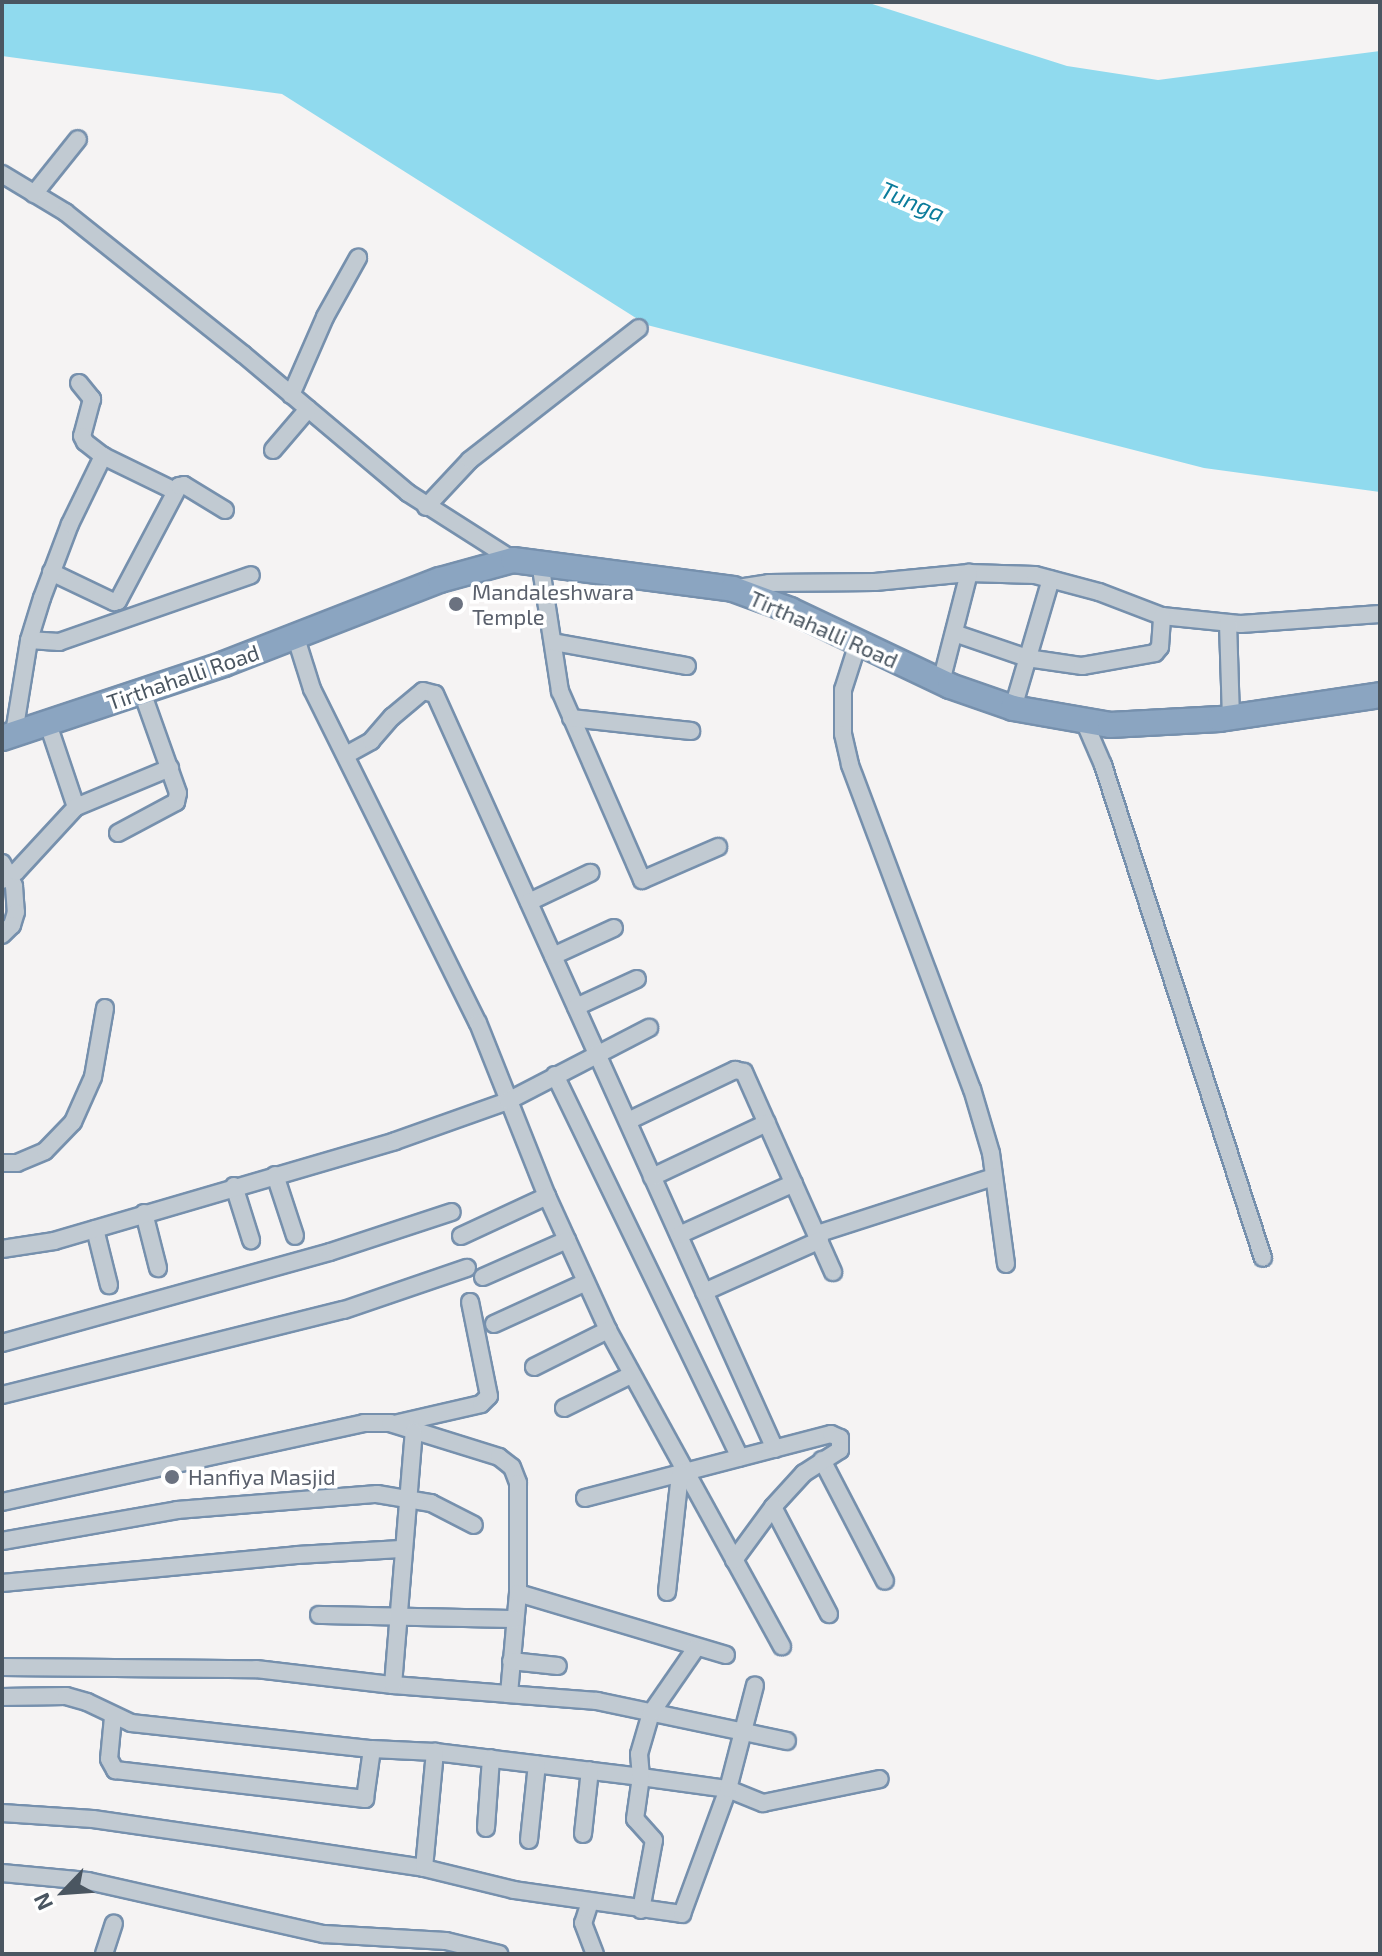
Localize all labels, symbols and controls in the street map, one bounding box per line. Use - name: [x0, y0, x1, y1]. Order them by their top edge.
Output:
- water label: Tunga: [877, 175, 949, 227]
- place label: Mandaleshwara Temple: [472, 578, 634, 630]
- street label: Tirthahalli Road: [746, 585, 902, 673]
- marker: Mandaleshwara Temple: [447, 595, 465, 613]
- street label: Tirthahalli Road: [103, 639, 263, 715]
- place label: Hanfiya Masjid: [188, 1464, 336, 1490]
- marker: Hanfiya Masjid: [163, 1468, 181, 1486]
- north arrow: [24, 1852, 104, 1932]
- text: N: [27, 1889, 57, 1915]

